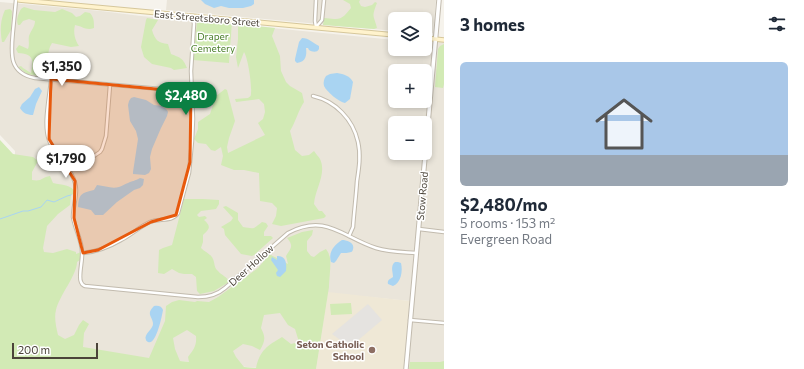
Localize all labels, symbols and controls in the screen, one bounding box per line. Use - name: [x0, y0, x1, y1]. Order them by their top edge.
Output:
- street label: East Streetsboro Street: [153, 7, 261, 29]
- map controls: [388, 12, 432, 160]
- button: layers: [388, 12, 432, 56]
- icon: filters: [766, 13, 788, 35]
- text: 3 homes: [460, 14, 525, 35]
- park label: Draper Cemetery: [191, 30, 235, 54]
- pin: $1,350: [29, 53, 95, 87]
- text: $1,350: [42, 58, 82, 74]
- button: +: [388, 64, 432, 108]
- pin: $2,480: [153, 82, 219, 116]
- text: $2,480: [165, 87, 207, 103]
- icon: home: [588, 88, 660, 160]
- button: −: [388, 116, 432, 160]
- pin: $1,790: [33, 145, 99, 179]
- text: $1,790: [46, 150, 86, 166]
- street label: Stow Road: [414, 171, 430, 221]
- text: $2,480/mo: [460, 194, 548, 215]
- text: 5 rooms · 153 m²: [460, 215, 555, 231]
- text: Evergreen Road: [460, 231, 552, 247]
- street label: Deer Hollow: [226, 242, 276, 288]
- place label: Seton Catholic School: [296, 338, 364, 362]
- scale bar: [12, 341, 98, 360]
- text: 200 m: [18, 343, 50, 356]
- marker: Seton Catholic School: [367, 345, 377, 355]

